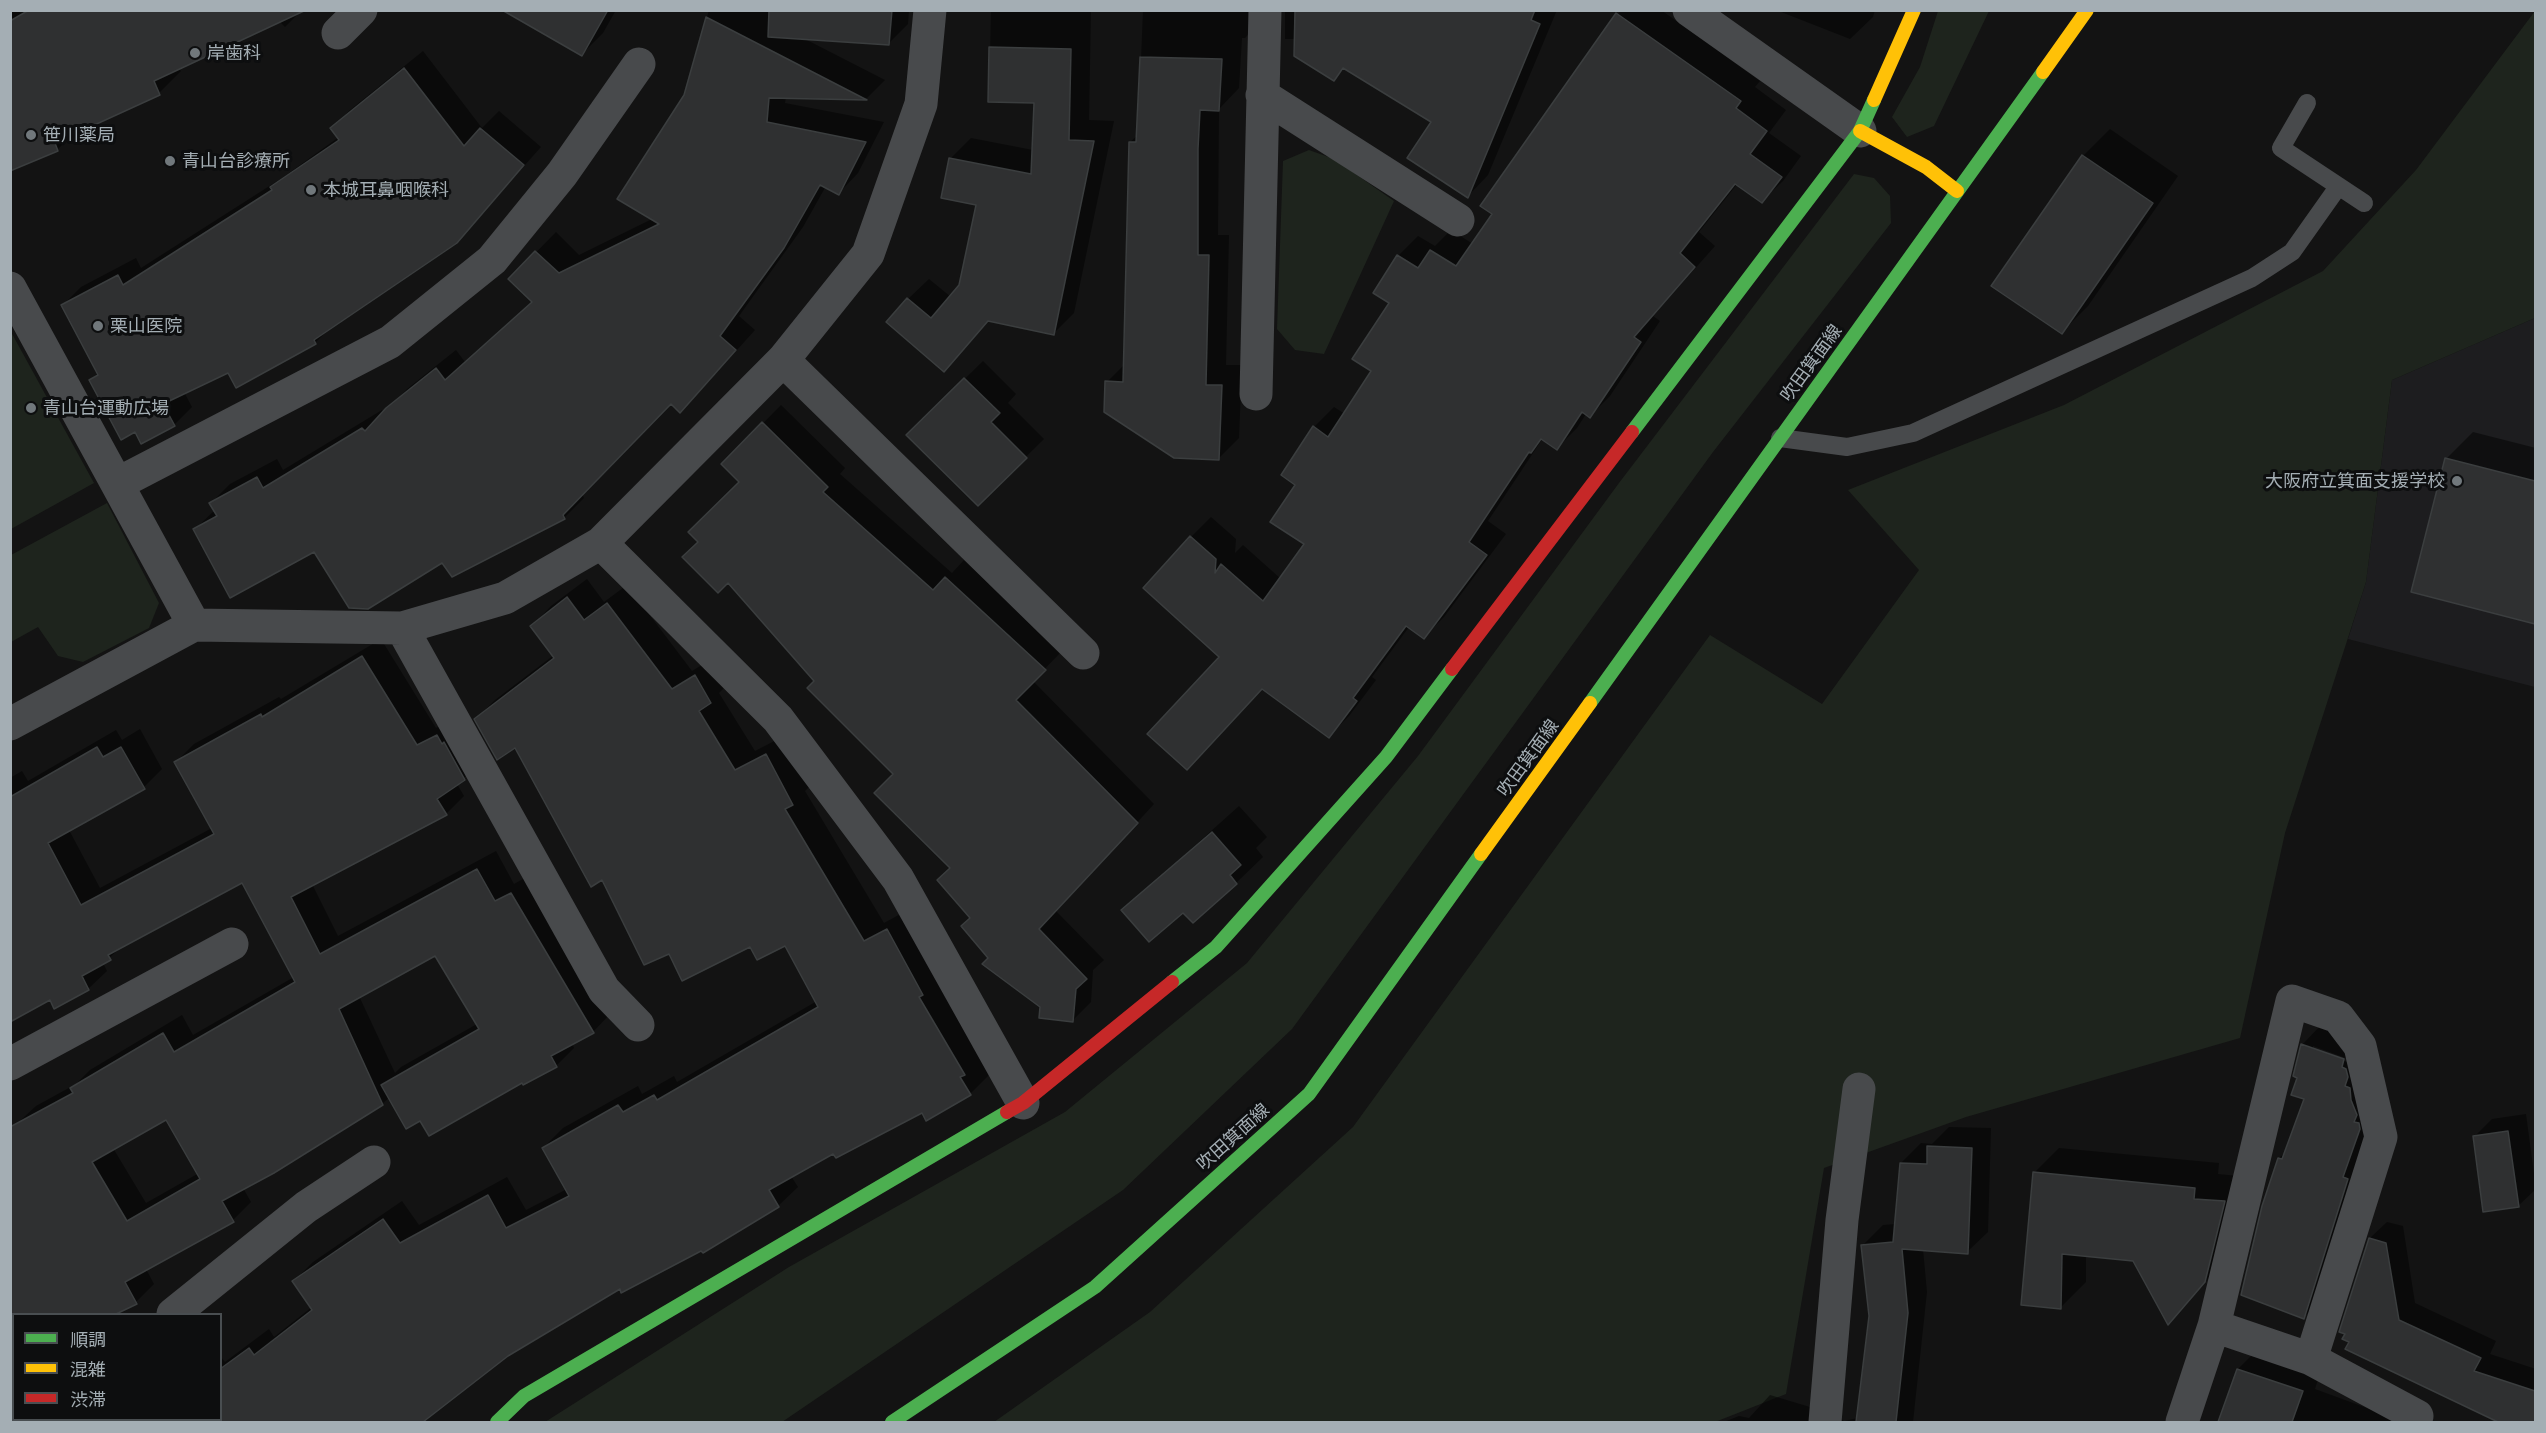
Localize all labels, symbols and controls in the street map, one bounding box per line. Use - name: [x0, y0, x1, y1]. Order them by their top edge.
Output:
- place label: 岸歯科: [207, 42, 261, 64]
- marker: 岸歯科: [188, 46, 202, 60]
- place label: 笹川薬局: [43, 124, 115, 146]
- marker: 笹川薬局: [24, 128, 38, 142]
- place label: 青山台診療所: [182, 150, 290, 172]
- marker: 青山台診療所: [163, 154, 177, 168]
- place label: 本城耳鼻咽喉科: [323, 179, 449, 201]
- marker: 本城耳鼻咽喉科: [304, 183, 318, 197]
- place label: 栗山医院: [110, 315, 182, 337]
- marker: 栗山医院: [91, 319, 105, 333]
- street label: 吹田箕面線: [1776, 320, 1846, 406]
- place label: 青山台運動広場: [43, 397, 169, 419]
- marker: 青山台運動広場: [24, 401, 38, 415]
- place label: 大阪府立箕面支援学校: [2265, 470, 2445, 492]
- marker: 大阪府立箕面支援学校: [2450, 474, 2464, 488]
- street label: 吹田箕面線: [1493, 715, 1563, 801]
- street label: 吹田箕面線: [1192, 1099, 1274, 1175]
- legend: [12, 1313, 222, 1421]
- text: 順調: [70, 1328, 106, 1350]
- text: 混雑: [70, 1358, 106, 1380]
- text: 渋滞: [70, 1388, 106, 1410]

